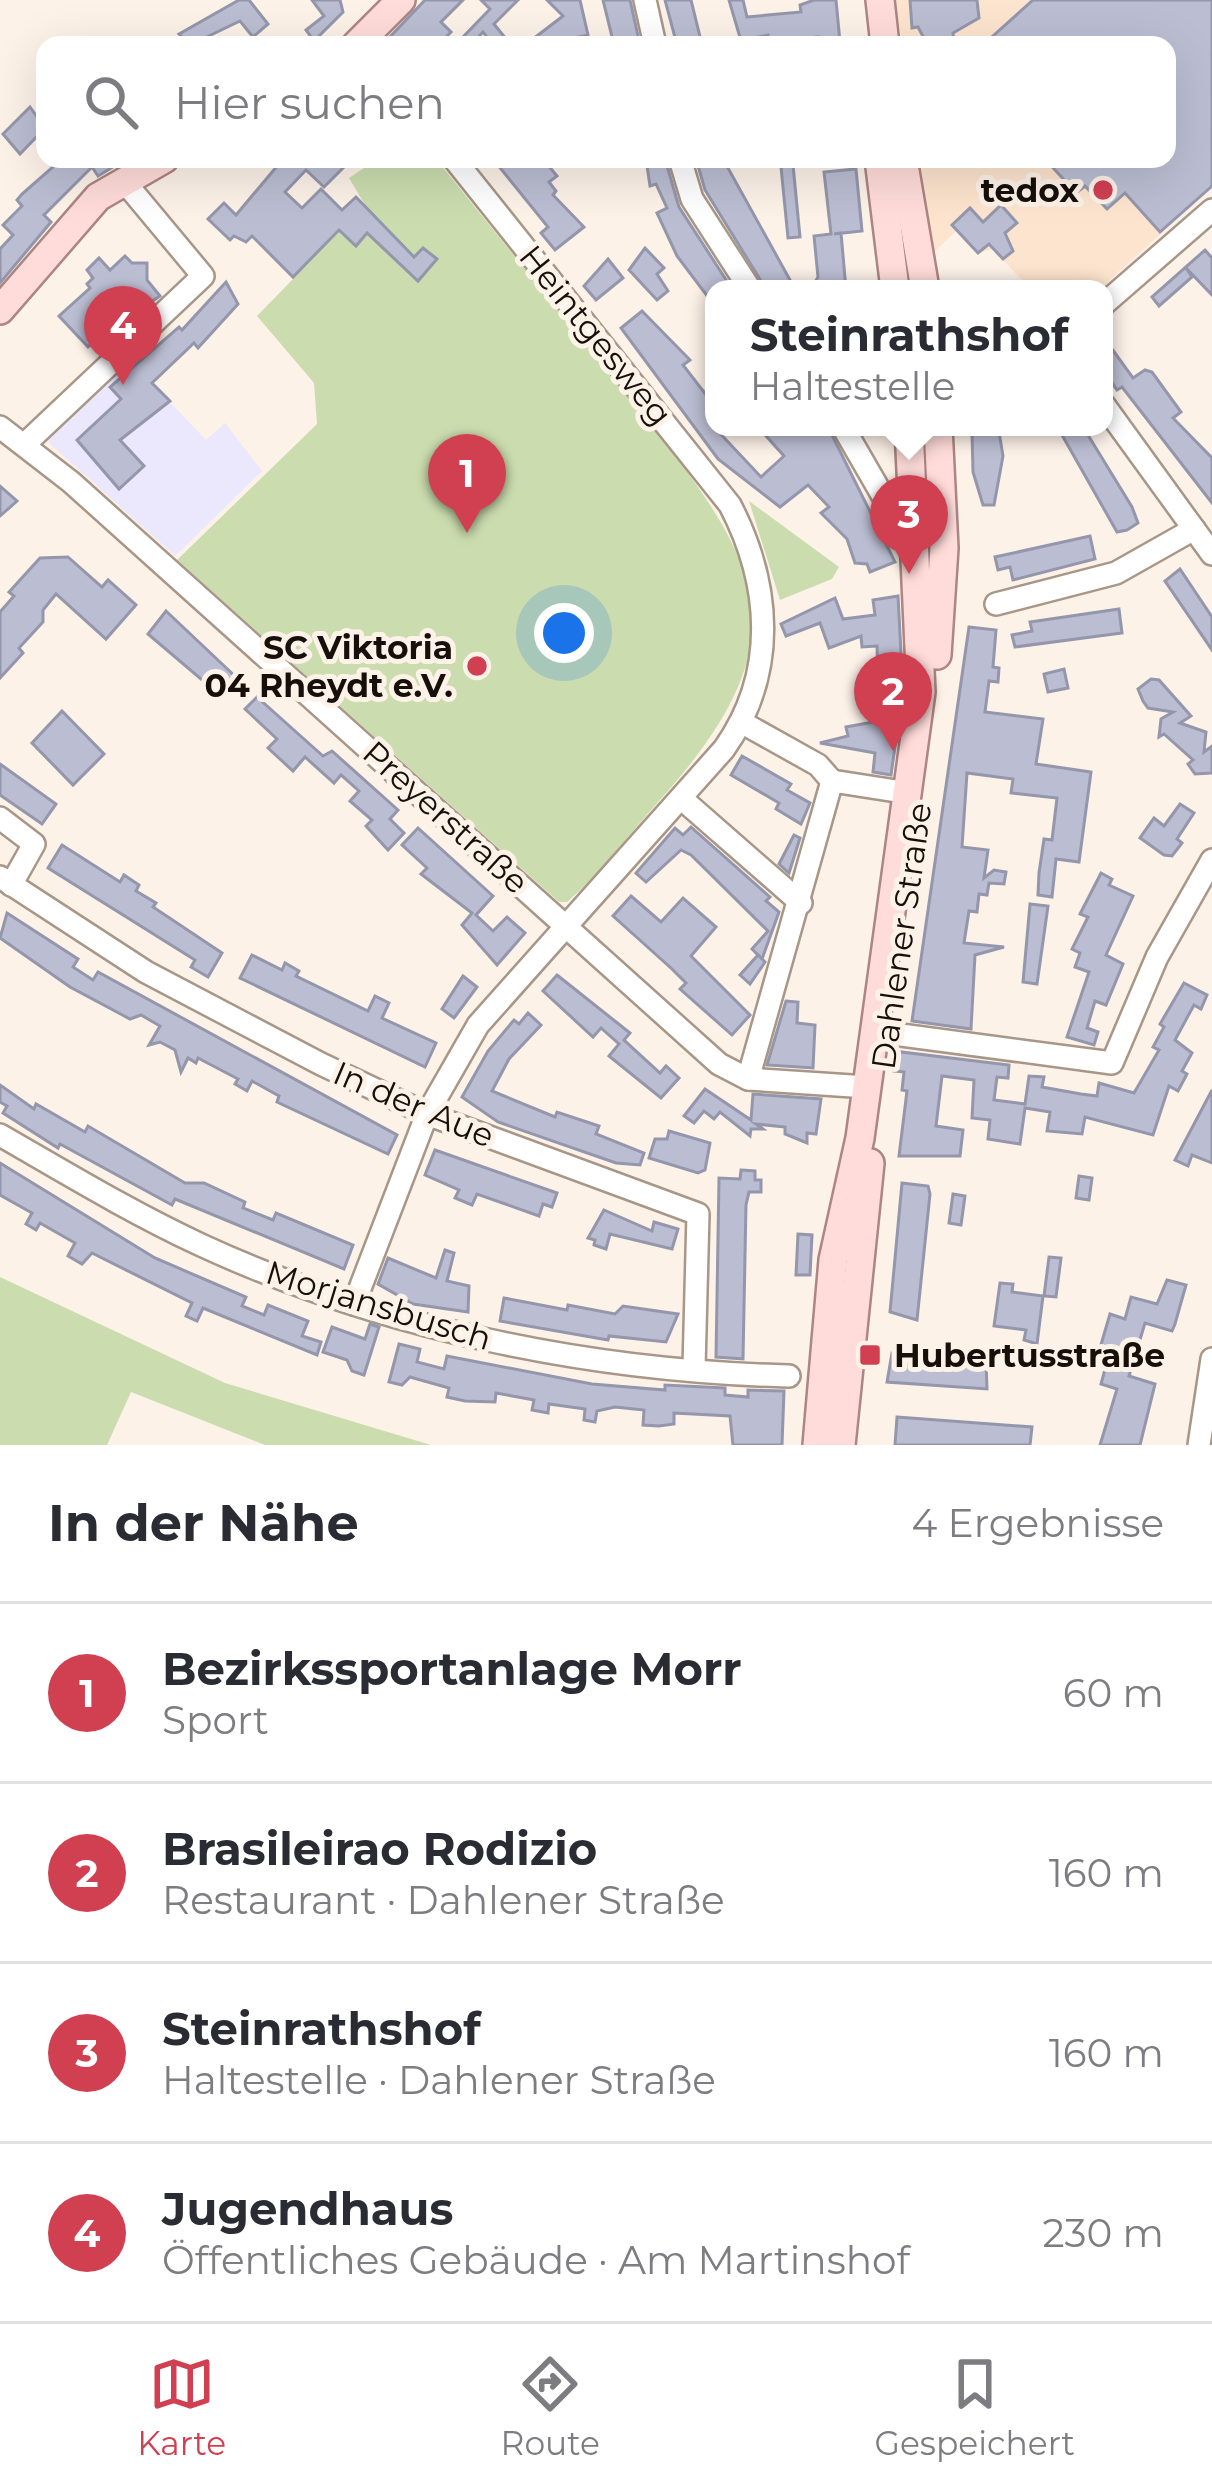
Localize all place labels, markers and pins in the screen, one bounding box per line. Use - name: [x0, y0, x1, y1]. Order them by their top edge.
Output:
- place label: tedox: [981, 170, 1079, 210]
- marker: tedox: [1090, 177, 1116, 203]
- pin: 4: [84, 286, 162, 385]
- pin: 1: [428, 434, 506, 533]
- pin: 3: [870, 475, 948, 574]
- place label: SC Viktoria 04 Rheydt e.V.: [205, 627, 453, 705]
- pin: 2: [854, 652, 932, 751]
- marker: SC Viktoria 04 Rheydt e.V.: [464, 653, 490, 679]
- place label: Hubertusstraße: [894, 1335, 1165, 1375]
- marker: Hubertusstraße: [857, 1342, 883, 1368]

